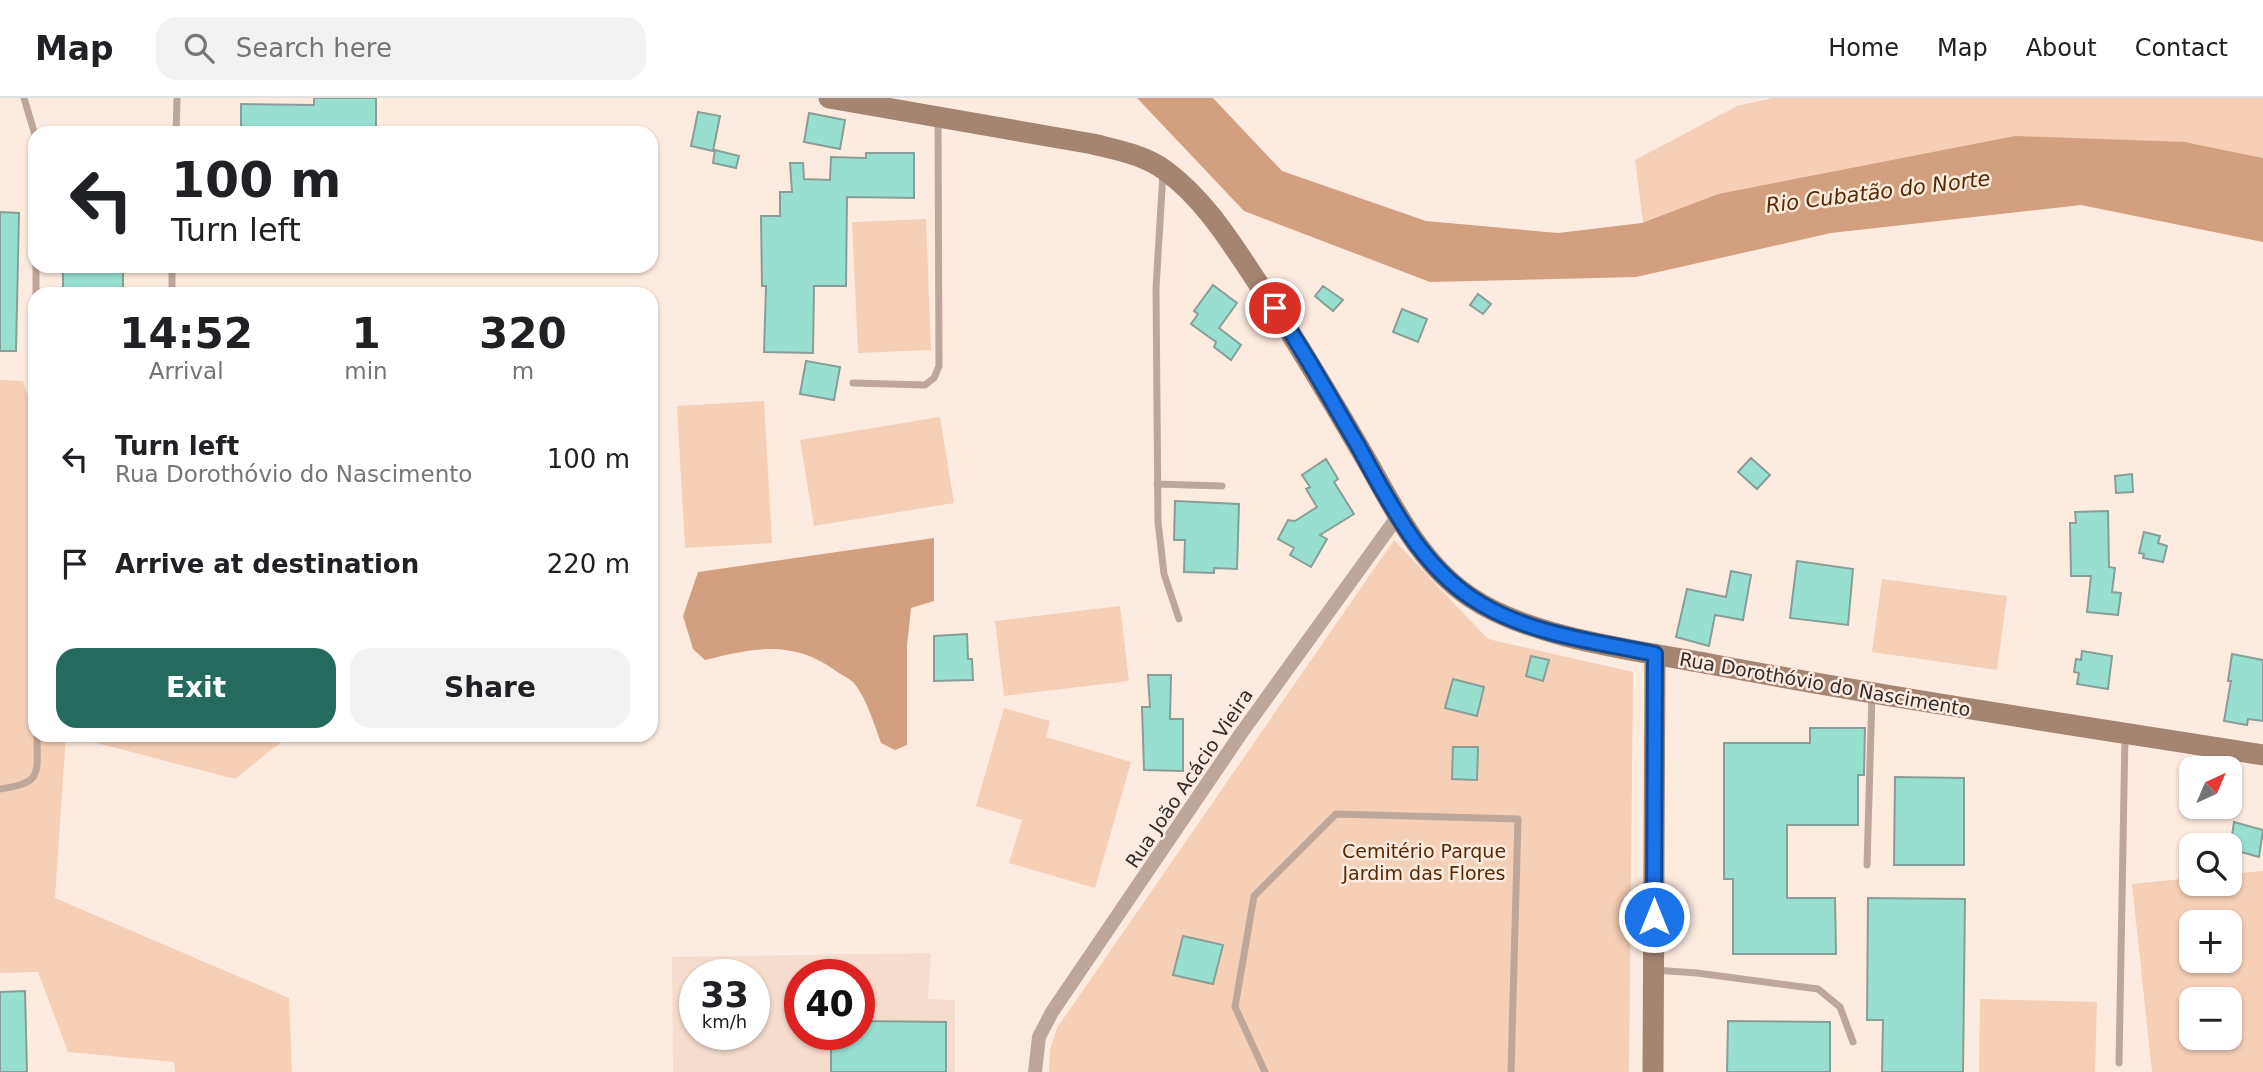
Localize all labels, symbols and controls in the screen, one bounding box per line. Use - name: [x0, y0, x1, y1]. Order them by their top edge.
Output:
- search box: [156, 17, 646, 80]
- text: Map: [35, 29, 114, 68]
- icon: search: [180, 29, 218, 67]
- text: Search here: [236, 33, 392, 63]
- text: Home: [1828, 34, 1899, 62]
- text: Map: [1937, 34, 1988, 62]
- text: About: [2026, 34, 2097, 62]
- text: Contact: [2135, 34, 2228, 62]
- text: 100 m: [171, 152, 341, 209]
- icon: left: [56, 154, 147, 245]
- water label: Rio Cubatão do Norte: [1764, 166, 1992, 218]
- text: Turn left: [171, 211, 301, 249]
- pin: [1245, 278, 1305, 338]
- icon: arrive: [1256, 289, 1294, 327]
- text: 14:52: [119, 309, 253, 358]
- text: 1: [351, 309, 381, 358]
- text: 320: [479, 309, 567, 358]
- text: Arrival: [149, 358, 224, 384]
- text: min: [344, 358, 388, 384]
- text: m: [512, 358, 534, 384]
- text: Turn left: [115, 431, 239, 461]
- icon: left: [56, 440, 94, 478]
- text: 100 m: [547, 444, 630, 474]
- text: Rua Dorothóvio do Nascimento: [115, 461, 472, 487]
- icon: arrive: [56, 545, 94, 583]
- text: Arrive at destination: [115, 549, 419, 579]
- text: 220 m: [547, 549, 630, 579]
- button: Exit: [56, 648, 336, 728]
- button: Share: [350, 648, 630, 728]
- street label: Rua Dorothóvio do Nascimento: [1678, 648, 1972, 720]
- street label: Rua João Acácio Vieira: [1121, 684, 1257, 872]
- north arrow: [2179, 756, 2242, 819]
- map controls: [2179, 756, 2242, 1050]
- button: search: [2179, 833, 2242, 896]
- park label: Cemitério Parque Jardim das Flores: [1341, 840, 1506, 884]
- position arrow: [1617, 880, 1691, 954]
- button: +: [2179, 910, 2242, 973]
- speed limit sign: 40: [784, 959, 875, 1050]
- text: 33: [700, 975, 749, 1015]
- button: −: [2179, 987, 2242, 1050]
- text: km/h: [702, 1011, 747, 1032]

